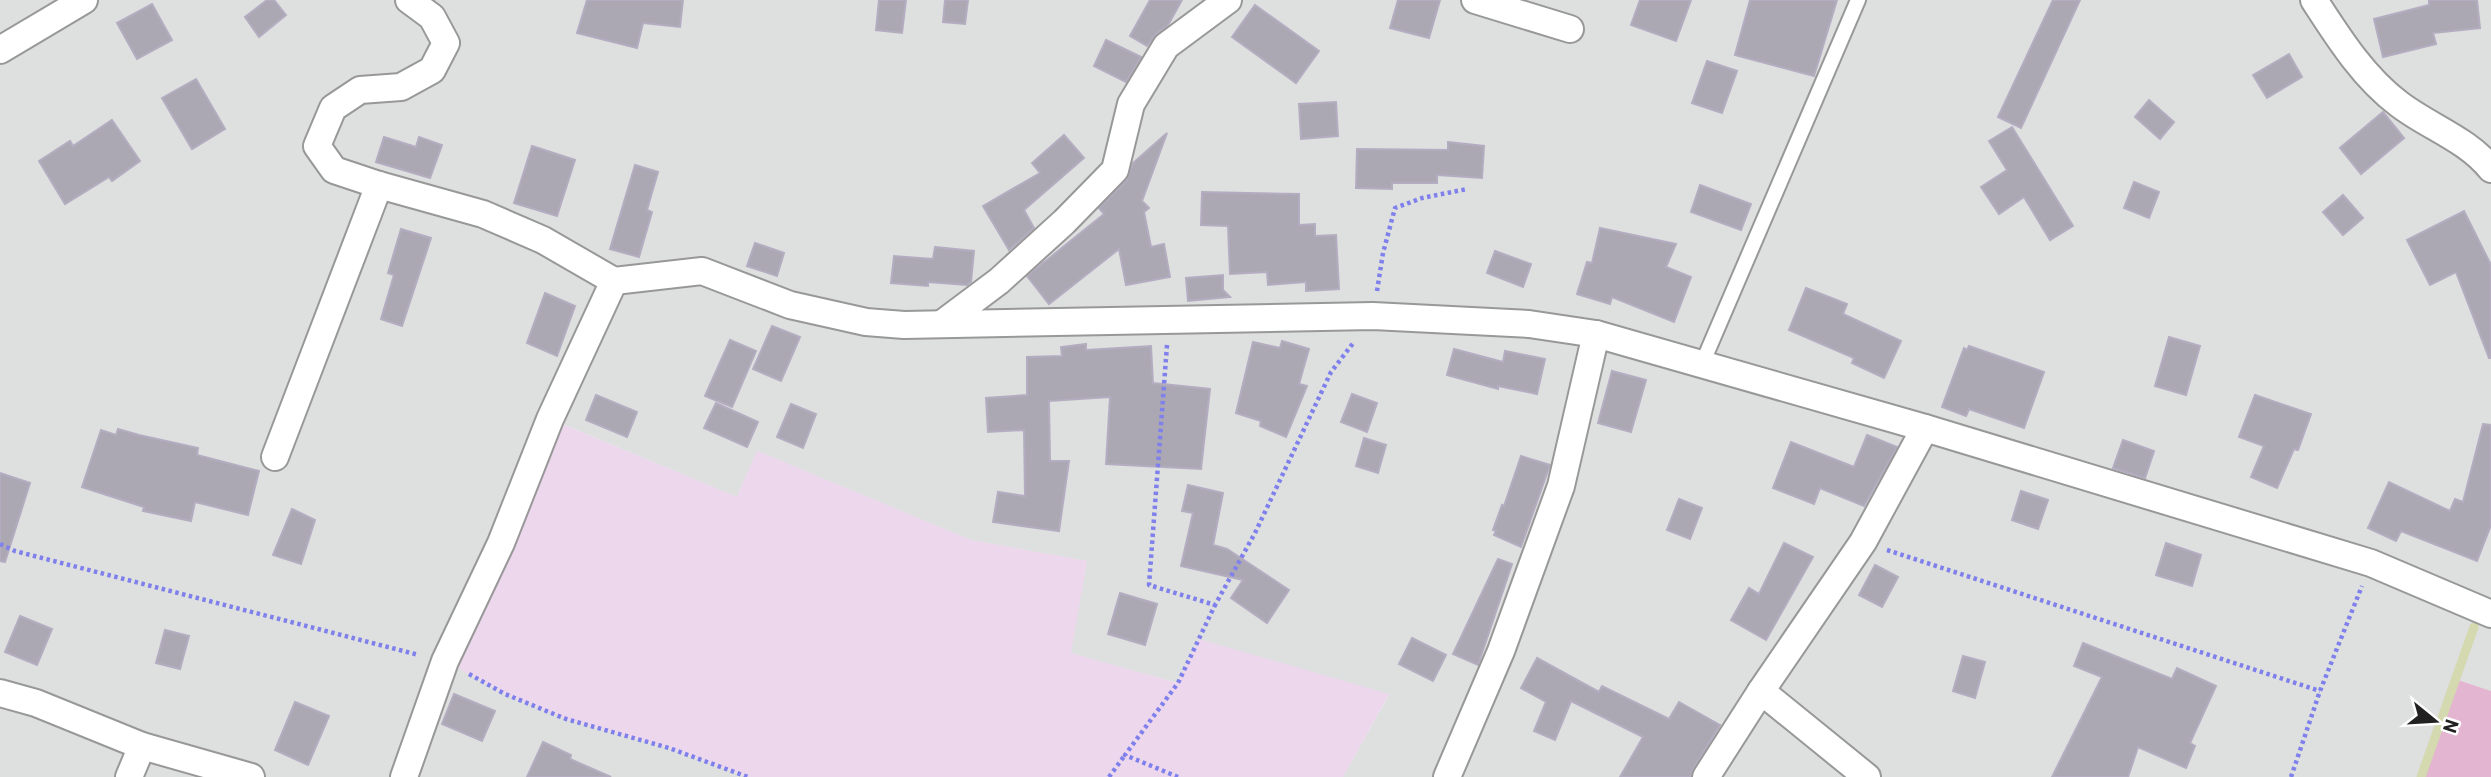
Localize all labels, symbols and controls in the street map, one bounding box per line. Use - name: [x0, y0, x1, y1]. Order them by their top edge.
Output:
- north arrow: [2400, 686, 2470, 756]
- text: N: [2439, 717, 2465, 736]

